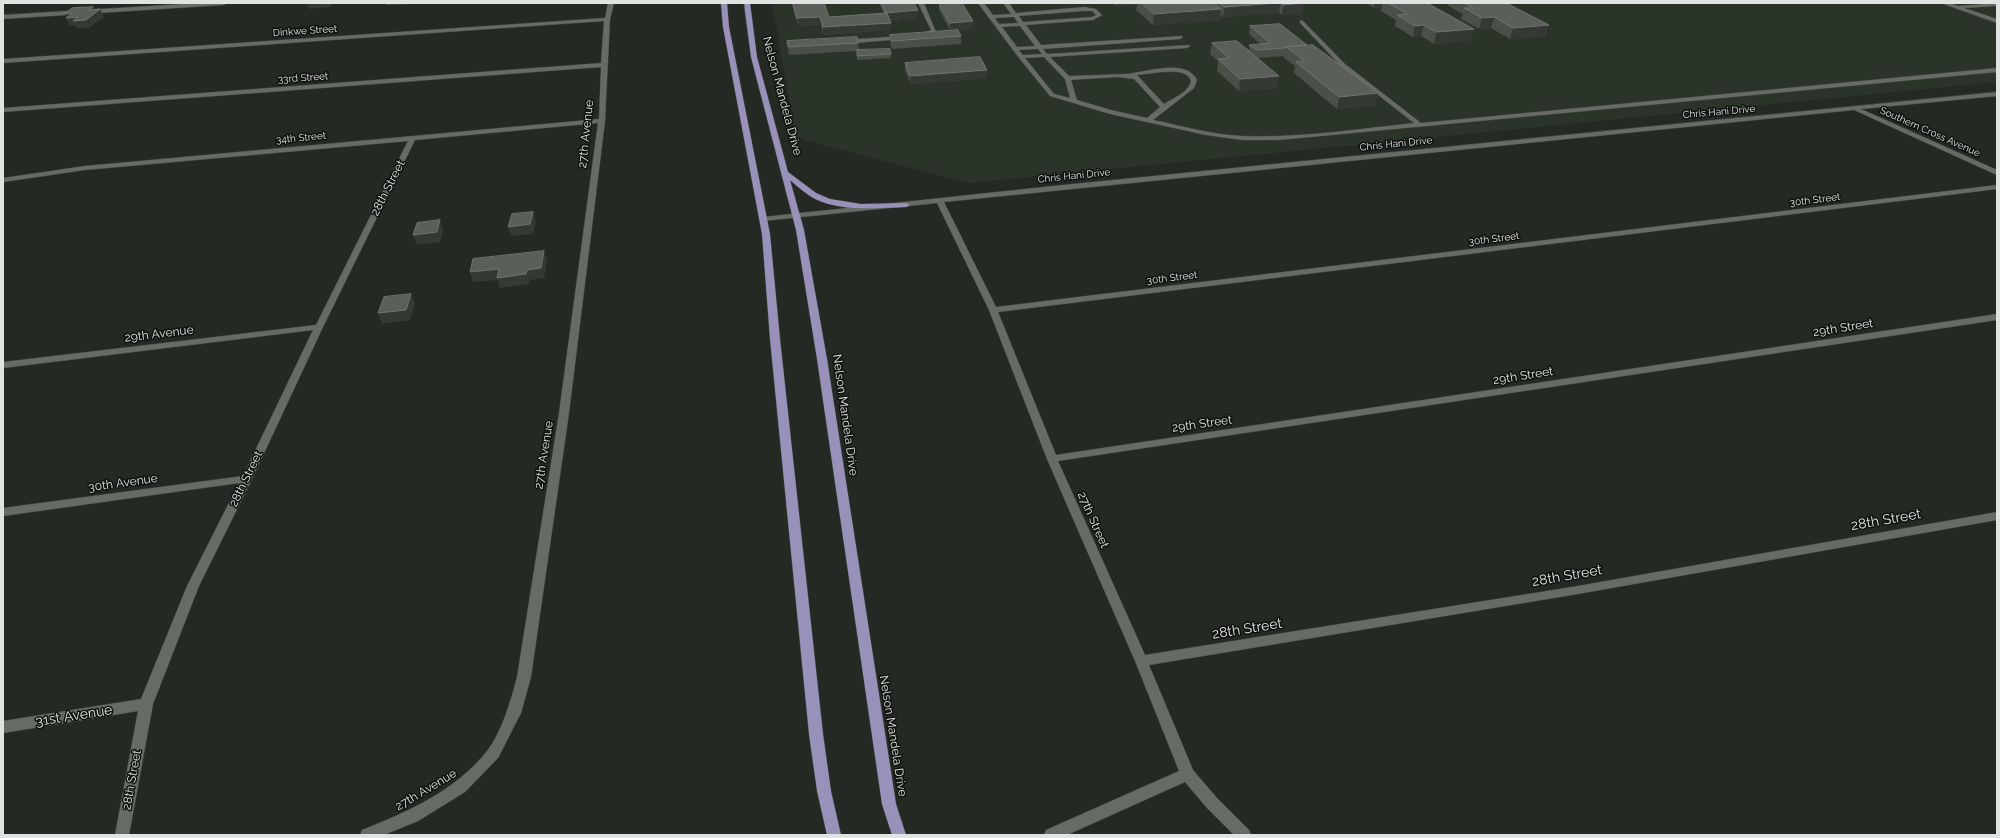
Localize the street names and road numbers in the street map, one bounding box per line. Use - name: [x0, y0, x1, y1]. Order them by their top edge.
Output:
- street label: Dinkwe Street: [272, 23, 338, 39]
- street label: Nelson Mandela Drive: [759, 35, 805, 157]
- street label: 33rd Street: [277, 70, 329, 86]
- street label: 27th Avenue: [575, 99, 597, 169]
- street label: Chris Hani Drive: [1682, 103, 1756, 121]
- street label: Southern Cross Avenue: [1878, 104, 1982, 160]
- street label: 34th Street: [275, 130, 327, 146]
- street label: Chris Hani Drive: [1359, 134, 1433, 154]
- street label: 28th Street: [368, 158, 408, 218]
- street label: Chris Hani Drive: [1037, 166, 1111, 186]
- street label: 30th Street: [1789, 191, 1841, 209]
- street label: 30th Street: [1468, 230, 1520, 248]
- street label: 30th Street: [1146, 269, 1198, 287]
- street label: 29th Street: [1812, 316, 1874, 340]
- street label: 29th Avenue: [124, 323, 194, 345]
- street label: Nelson Mandela Drive: [829, 353, 861, 477]
- street label: 29th Street: [1492, 364, 1554, 388]
- street label: 29th Street: [1171, 413, 1233, 435]
- street label: 27th Avenue: [532, 420, 556, 490]
- street label: 28th Street: [226, 449, 266, 509]
- street label: 30th Avenue: [87, 471, 159, 495]
- street label: 27th Street: [1074, 490, 1112, 550]
- street label: 28th Street: [1850, 506, 1922, 534]
- street label: 28th Street: [1531, 562, 1603, 590]
- street label: 28th Street: [1211, 615, 1283, 643]
- street label: Nelson Mandela Drive: [876, 674, 910, 798]
- street label: 31st Avenue: [34, 702, 114, 730]
- street label: 28th Street: [120, 749, 144, 811]
- street label: 27th Avenue: [393, 766, 459, 814]

